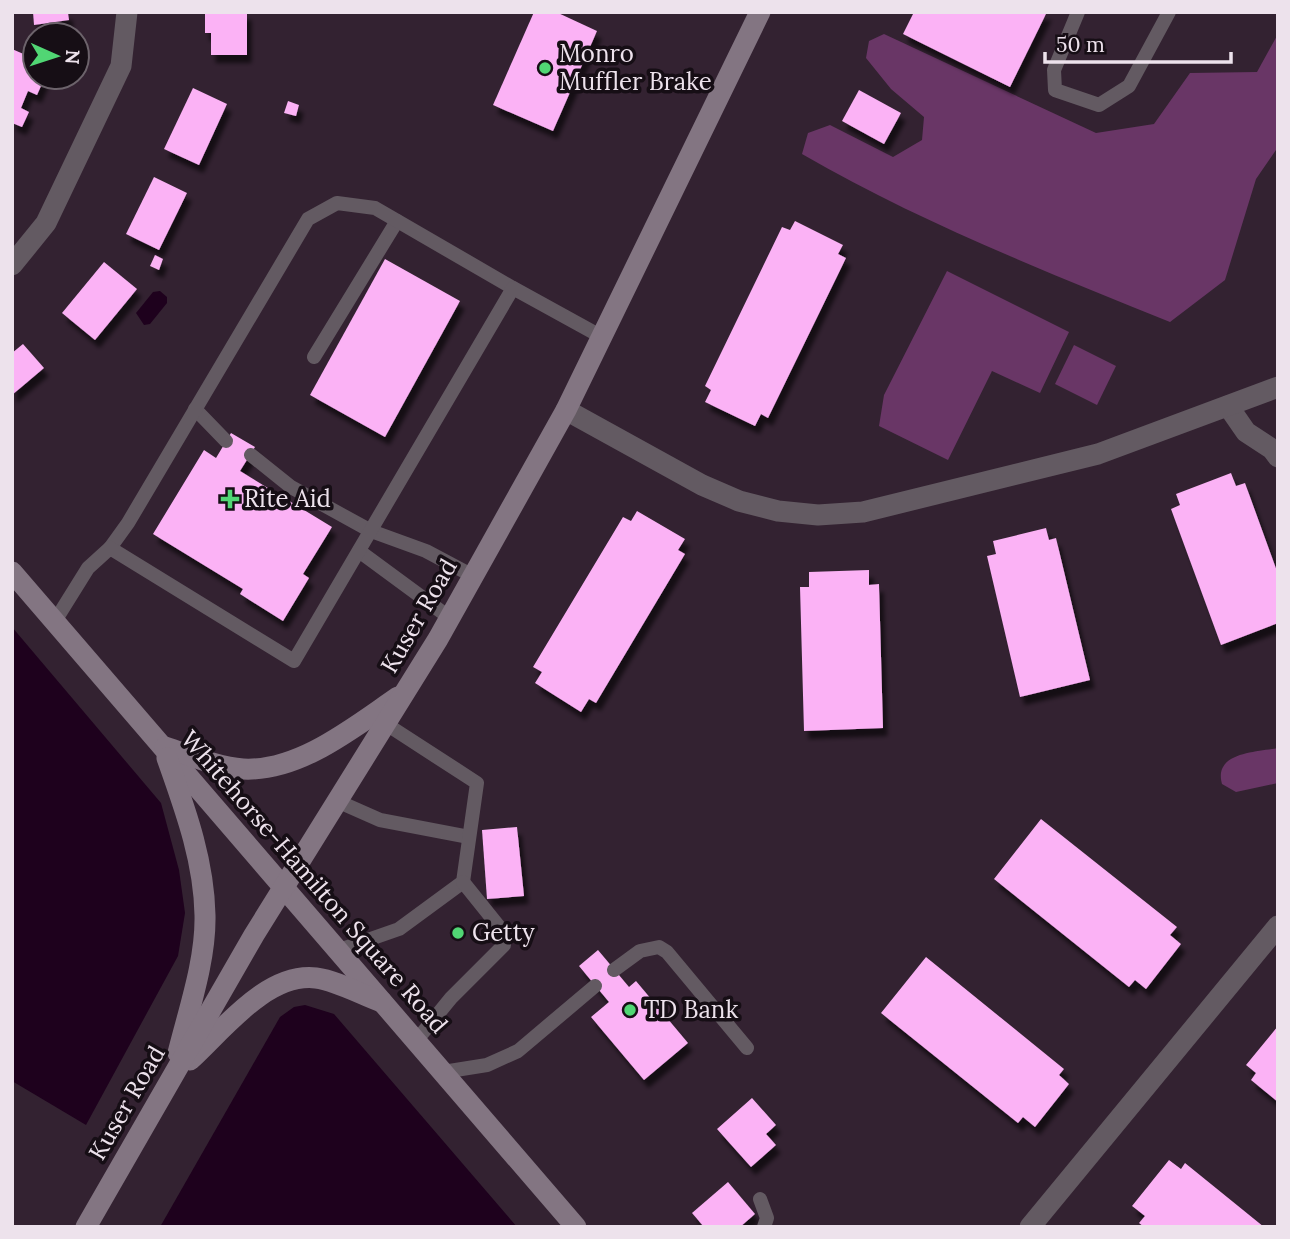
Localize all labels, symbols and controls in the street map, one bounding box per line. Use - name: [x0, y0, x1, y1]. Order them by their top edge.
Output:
- north arrow: [21, 21, 91, 91]
- scale bar: [1045, 21, 1230, 65]
- text: 50 m: [1056, 31, 1105, 58]
- place label: Monro Muffler Brake: [559, 38, 712, 97]
- text: N: [61, 49, 85, 65]
- marker: Monro Muffler Brake: [537, 60, 553, 76]
- place label: Rite Aid: [244, 483, 331, 514]
- marker: Rite Aid: [222, 491, 238, 507]
- street label: Kuser Road: [373, 553, 464, 678]
- street label: Whitehorse-Hamilton Square Road: [174, 724, 455, 1040]
- place label: Getty: [472, 917, 535, 948]
- marker: Getty: [450, 925, 466, 941]
- place label: TD Bank: [644, 994, 738, 1025]
- marker: TD Bank: [622, 1002, 638, 1018]
- street label: Kuser Road: [81, 1040, 172, 1165]

